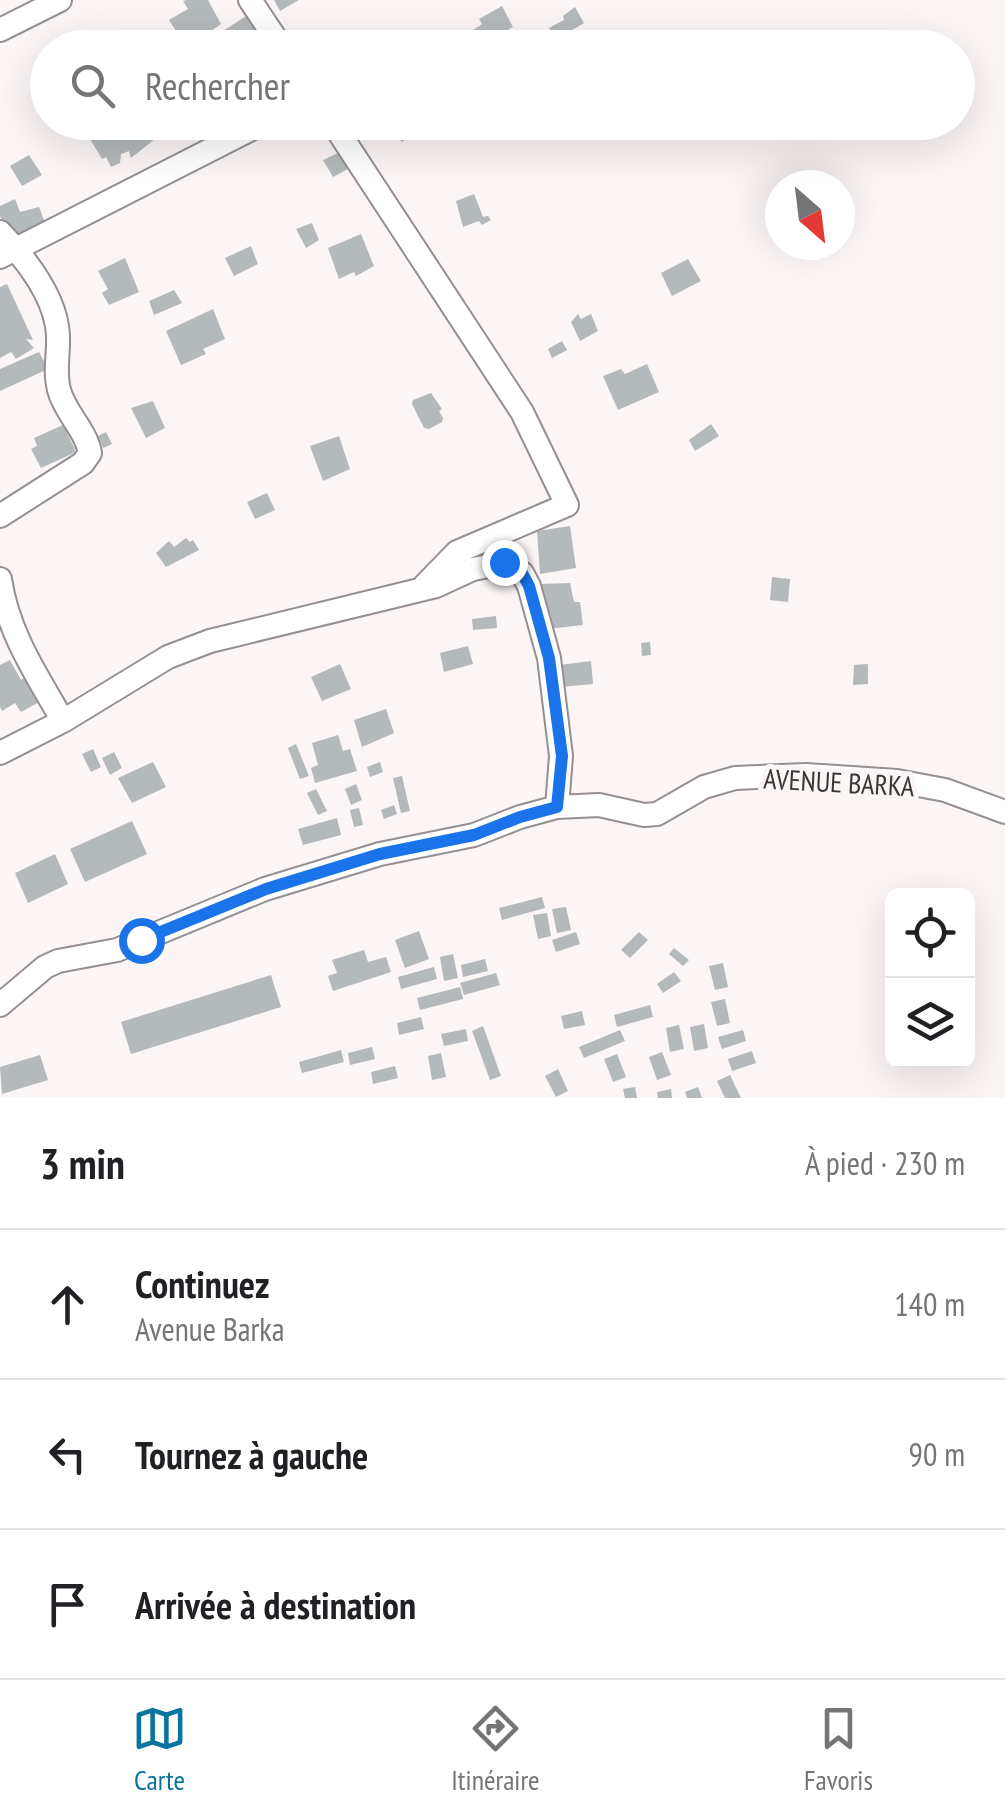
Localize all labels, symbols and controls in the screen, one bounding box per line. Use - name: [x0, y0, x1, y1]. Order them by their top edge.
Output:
- search box: [30, 30, 975, 140]
- icon: search: [65, 58, 120, 113]
- text: Rechercher: [145, 61, 290, 110]
- north arrow: [765, 170, 855, 260]
- route end: [482, 540, 528, 586]
- street label: AVENUE BARKA: [763, 760, 916, 804]
- map controls: [885, 888, 975, 1068]
- button: locate: [885, 888, 975, 978]
- route start: [119, 918, 165, 964]
- button: layers: [885, 978, 975, 1068]
- text: 3 min: [40, 1136, 125, 1191]
- text: À pied · 230 m: [805, 1142, 965, 1184]
- text: Continuez: [135, 1259, 270, 1308]
- icon: ahead: [40, 1277, 95, 1332]
- text: 140 m: [894, 1283, 965, 1325]
- text: Avenue Barka: [135, 1308, 285, 1350]
- icon: left: [40, 1427, 95, 1482]
- text: Tournez à gauche: [135, 1430, 368, 1479]
- text: 90 m: [909, 1433, 965, 1475]
- icon: arrive: [40, 1577, 95, 1632]
- text: Arrivée à destination: [135, 1580, 416, 1629]
- tab: Carte: [132, 1701, 187, 1798]
- tab: Itinéraire: [451, 1701, 540, 1798]
- tab: Favoris: [804, 1701, 873, 1798]

